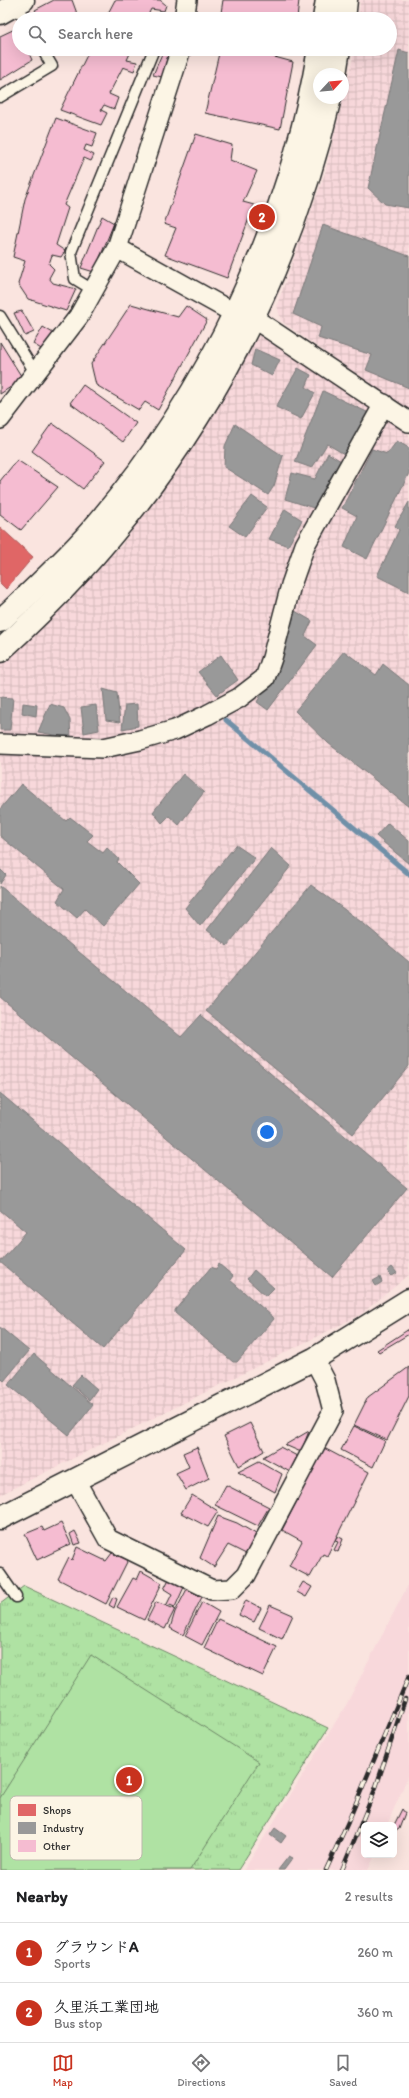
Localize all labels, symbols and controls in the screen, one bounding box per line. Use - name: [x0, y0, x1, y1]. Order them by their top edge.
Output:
- search box: [12, 12, 397, 56]
- icon: search: [26, 23, 48, 45]
- text: Search here: [58, 25, 133, 43]
- north arrow: [313, 68, 349, 104]
- pin: 2: [249, 202, 275, 232]
- your location: [257, 1122, 277, 1142]
- pin: 1: [116, 1765, 142, 1795]
- legend: [10, 1796, 142, 1860]
- text: Shops: [43, 1804, 71, 1817]
- text: Industry: [43, 1822, 85, 1835]
- map controls: [361, 1822, 397, 1858]
- button: layers: [361, 1822, 397, 1858]
- text: Other: [43, 1840, 71, 1853]
- text: Nearby: [16, 1886, 68, 1906]
- text: 2 results: [345, 1889, 393, 1904]
- text: グラウンドA: [54, 1938, 139, 1956]
- text: 1: [26, 1945, 32, 1960]
- text: 260 m: [357, 1945, 393, 1960]
- text: Sports: [54, 1956, 90, 1971]
- text: 久里浜工業団地: [54, 1998, 159, 2016]
- text: 2: [26, 2005, 32, 2020]
- text: 360 m: [357, 2005, 393, 2020]
- text: Bus stop: [54, 2016, 102, 2031]
- tab: Map: [52, 2052, 74, 2089]
- tab: Directions: [177, 2052, 226, 2089]
- tab: Saved: [329, 2052, 357, 2089]

